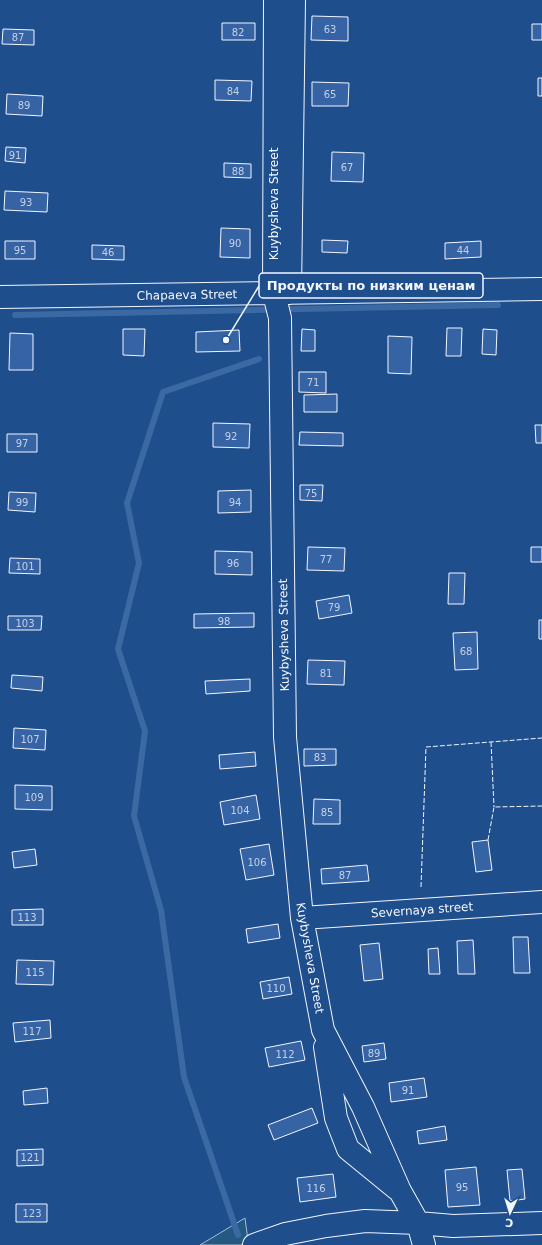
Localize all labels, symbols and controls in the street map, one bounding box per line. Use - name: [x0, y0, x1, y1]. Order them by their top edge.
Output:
- house number: 63: [324, 24, 336, 35]
- house number: 82: [232, 27, 244, 38]
- house number: 87: [12, 32, 24, 43]
- house number: 84: [227, 86, 239, 97]
- house number: 65: [324, 89, 336, 100]
- house number: 89: [18, 100, 30, 111]
- street label: Kuybysheva Street: [267, 147, 281, 260]
- house number: 91: [9, 150, 21, 161]
- house number: 67: [341, 162, 353, 173]
- house number: 88: [232, 166, 244, 177]
- house number: 93: [20, 197, 32, 208]
- house number: 90: [229, 238, 241, 249]
- house number: 95: [14, 245, 26, 256]
- house number: 44: [457, 245, 469, 256]
- house number: 46: [102, 247, 114, 258]
- callout: Продукты по низким ценам: [259, 273, 483, 298]
- text: Продукты по низким ценам: [267, 278, 475, 293]
- street label: Chapaeva Street: [137, 287, 238, 303]
- house number: 71: [307, 377, 319, 388]
- house number: 92: [225, 431, 237, 442]
- house number: 97: [16, 438, 28, 449]
- house number: 75: [305, 488, 317, 499]
- house number: 99: [16, 497, 28, 508]
- house number: 94: [229, 497, 241, 508]
- house number: 77: [320, 554, 332, 565]
- house number: 96: [227, 558, 239, 569]
- house number: 101: [15, 561, 35, 572]
- street label: Kuybysheva Street: [276, 578, 292, 691]
- house number: 79: [328, 602, 340, 613]
- house number: 98: [218, 616, 230, 627]
- house number: 103: [15, 618, 35, 629]
- house number: 68: [460, 646, 472, 657]
- house number: 81: [320, 668, 332, 679]
- house number: 107: [20, 734, 40, 745]
- house number: 83: [314, 752, 326, 763]
- house number: 109: [24, 792, 44, 803]
- house number: 104: [230, 805, 250, 816]
- house number: 85: [321, 807, 333, 818]
- house number: 106: [247, 857, 267, 868]
- house number: 87: [339, 870, 351, 881]
- street label: Severnaya street: [370, 899, 474, 921]
- street label: Kuybysheva Street: [293, 901, 327, 1015]
- house number: 113: [17, 912, 37, 923]
- house number: 115: [25, 967, 45, 978]
- house number: 110: [266, 983, 286, 994]
- house number: 117: [22, 1026, 42, 1037]
- house number: 89: [368, 1048, 380, 1059]
- house number: 112: [275, 1049, 295, 1060]
- house number: 91: [402, 1085, 414, 1096]
- house number: 121: [20, 1152, 40, 1163]
- house number: 95: [456, 1182, 468, 1193]
- house number: 116: [306, 1183, 326, 1194]
- north arrow: [490, 1193, 530, 1233]
- house number: 123: [22, 1208, 42, 1219]
- text: С: [505, 1216, 514, 1229]

